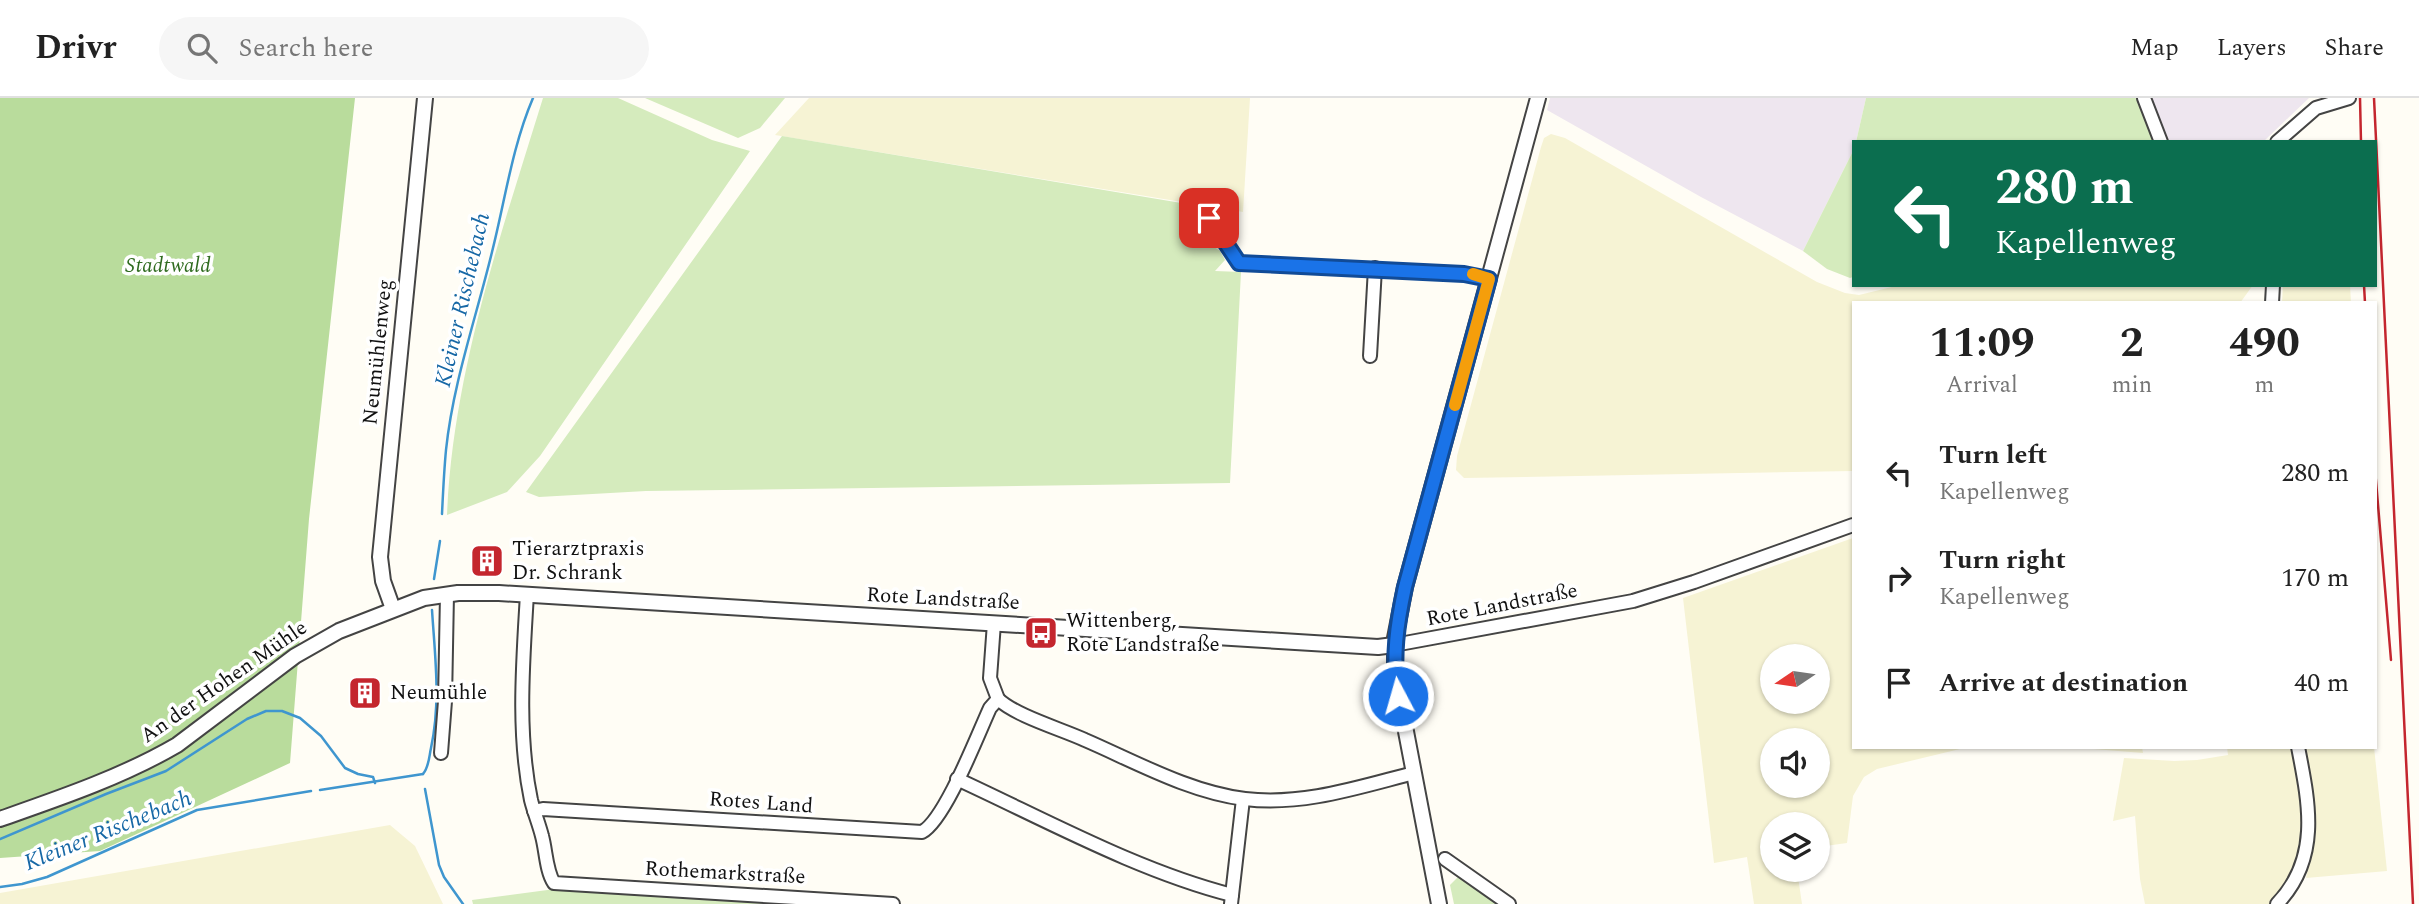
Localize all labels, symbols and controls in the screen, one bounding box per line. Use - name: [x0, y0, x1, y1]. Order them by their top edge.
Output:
- search box: [159, 17, 649, 80]
- text: Drivr: [35, 23, 117, 73]
- text: Search here: [239, 28, 373, 68]
- icon: search: [183, 29, 221, 67]
- text: Map: [2130, 30, 2179, 66]
- text: Layers: [2217, 30, 2287, 66]
- text: Share: [2325, 30, 2384, 66]
- text: 280 m: [1995, 151, 2134, 226]
- icon: left: [1880, 168, 1971, 259]
- pin: [1179, 188, 1239, 248]
- icon: arrive: [1190, 199, 1228, 237]
- water label: Kleiner Rischebach: [426, 209, 500, 391]
- text: Kapellenweg: [1995, 219, 2176, 268]
- park label: Stadtwald: [125, 250, 211, 282]
- street label: Neumühlenweg: [354, 277, 402, 427]
- text: 11:09: [1929, 312, 2035, 375]
- text: 2: [2120, 312, 2144, 375]
- text: 490: [2229, 312, 2300, 375]
- text: Arrival: [1946, 368, 2018, 403]
- text: min: [2112, 368, 2152, 403]
- text: m: [2255, 368, 2274, 403]
- text: Turn left: [1939, 435, 2047, 475]
- text: 280 m: [2281, 453, 2349, 493]
- icon: left: [1880, 454, 1918, 492]
- text: Kapellenweg: [1939, 475, 2069, 510]
- place label: Tierarztpraxis Dr. Schrank: [512, 533, 645, 589]
- text: Turn right: [1939, 540, 2066, 580]
- building icon: Tierarztpraxis Dr. Schrank: [468, 542, 506, 580]
- text: 170 m: [2281, 558, 2349, 598]
- icon: right: [1880, 559, 1918, 597]
- street label: Rote Landstraße: [1423, 575, 1581, 635]
- street label: Rote Landstraße: [865, 579, 1021, 619]
- text: Kapellenweg: [1939, 580, 2069, 615]
- place label: Wittenberg, Rote Landstraße: [1066, 605, 1220, 661]
- street label: An der Hohen Mühle: [134, 612, 314, 752]
- bus stop icon: Wittenberg, Rote Landstraße: [1022, 614, 1060, 652]
- north arrow: [1760, 644, 1830, 714]
- map controls: [1760, 644, 1830, 882]
- position arrow: [1361, 659, 1435, 733]
- text: Arrive at destination: [1939, 663, 2188, 703]
- text: 40 m: [2294, 663, 2349, 703]
- icon: arrive: [1880, 664, 1918, 702]
- building icon: Neumühle: [346, 674, 384, 712]
- place label: Neumühle: [390, 677, 487, 709]
- button: sound: [1760, 728, 1830, 798]
- water label: Kleiner Rischebach: [19, 781, 197, 881]
- street label: Rotes Land: [708, 783, 814, 823]
- button: layers: [1760, 812, 1830, 882]
- street label: Rothemarkstraße: [644, 853, 806, 893]

